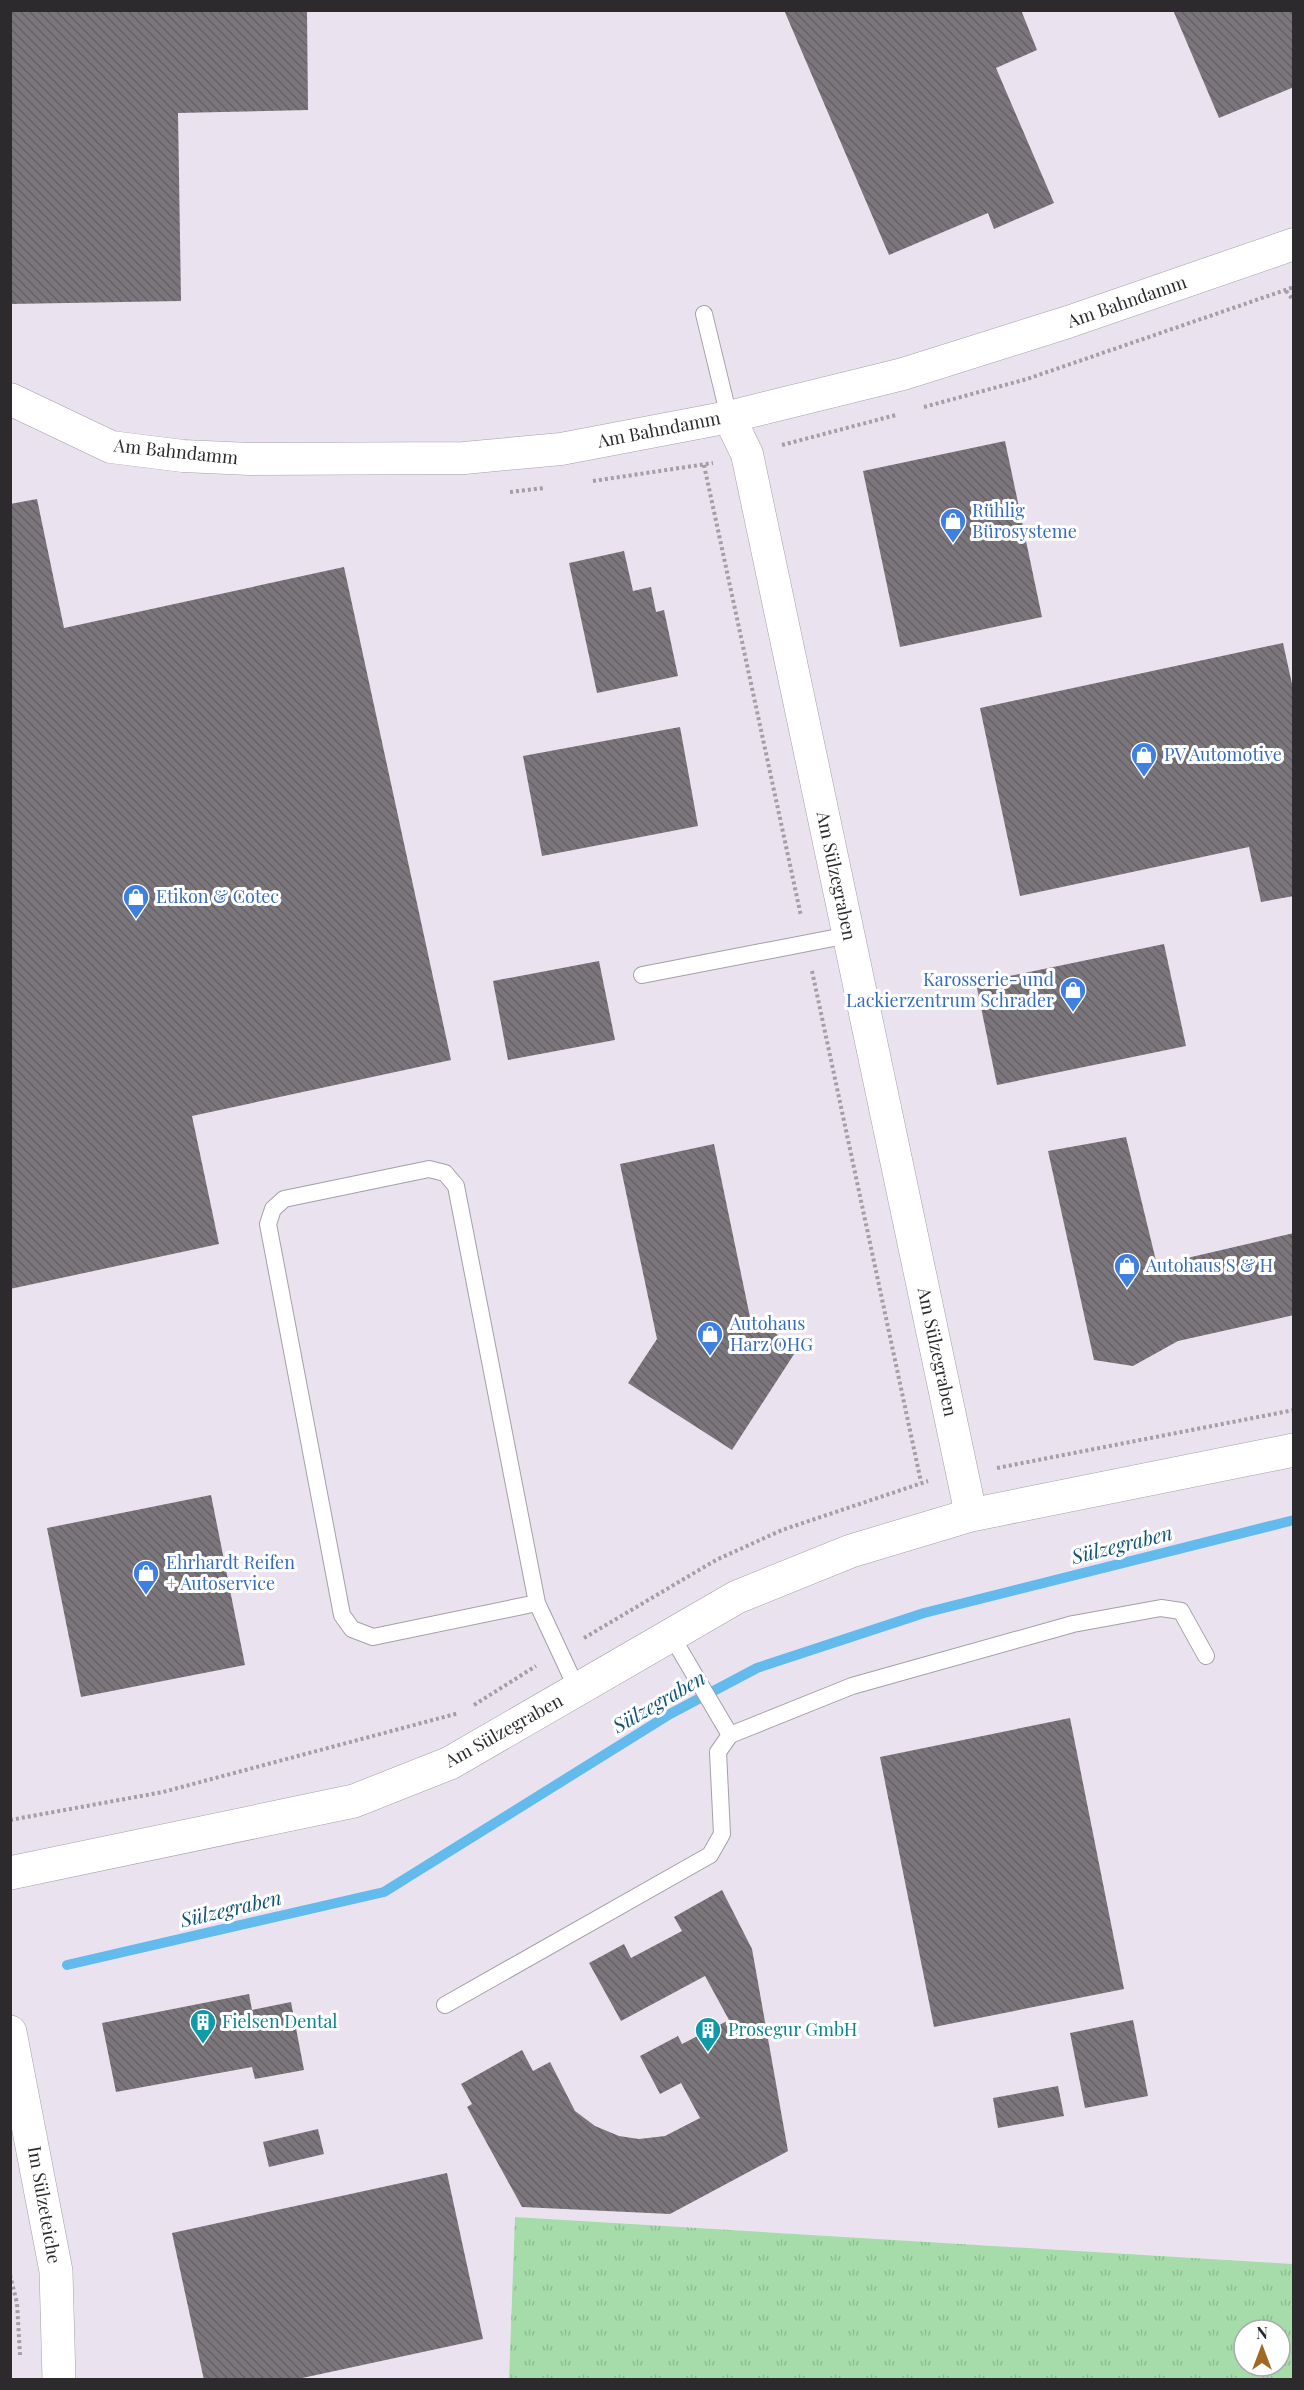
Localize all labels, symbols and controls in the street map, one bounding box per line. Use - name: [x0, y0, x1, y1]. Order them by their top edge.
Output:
- street label: Am Bahndamm: [1063, 269, 1190, 333]
- street label: Am Bahndamm: [594, 405, 722, 453]
- street label: Am Bahndamm: [112, 432, 239, 469]
- place label: Rühlig Bürosysteme: [972, 498, 1077, 543]
- shop icon: Rühlig Bürosysteme: [938, 506, 968, 544]
- shop icon: PV Automotive: [1129, 740, 1159, 778]
- place label: PV Automotive: [1164, 742, 1282, 766]
- street label: Am Sülzegraben: [811, 808, 862, 943]
- shop icon: Etikon & Cotec: [121, 882, 151, 920]
- place label: Etikon & Cotec: [156, 884, 279, 908]
- place label: Karosserie- und Lackierzentrum Schrader: [846, 967, 1055, 1012]
- shop icon: Karosserie- und Lackierzentrum Schrader: [1058, 975, 1088, 1013]
- shop icon: Autohaus S & H: [1112, 1251, 1142, 1289]
- place label: Autohaus S & H: [1145, 1253, 1273, 1277]
- street label: Am Sülzegraben: [912, 1284, 963, 1419]
- place label: Autohaus Harz OHG: [729, 1311, 813, 1356]
- shop icon: Autohaus Harz OHG: [695, 1319, 725, 1357]
- water label: Sülzegraben: [1067, 1518, 1175, 1569]
- place label: Ehrhardt Reifen + Autoservice: [166, 1550, 295, 1595]
- shop icon: Ehrhardt Reifen + Autoservice: [131, 1558, 161, 1596]
- water label: Sülzegraben: [606, 1663, 710, 1739]
- street label: Am Sülzegraben: [439, 1688, 567, 1773]
- water label: Sülzegraben: [176, 1883, 284, 1933]
- building icon: Fielsen Dental: [188, 2007, 218, 2045]
- place label: Fielsen Dental: [222, 2009, 338, 2033]
- building icon: Prosegur GmbH: [693, 2015, 723, 2053]
- place label: Prosegur GmbH: [728, 2017, 857, 2041]
- street label: Im Sülzeteiche: [23, 2144, 67, 2265]
- north arrow: [1232, 2318, 1292, 2378]
- text: N: [1256, 2322, 1268, 2343]

